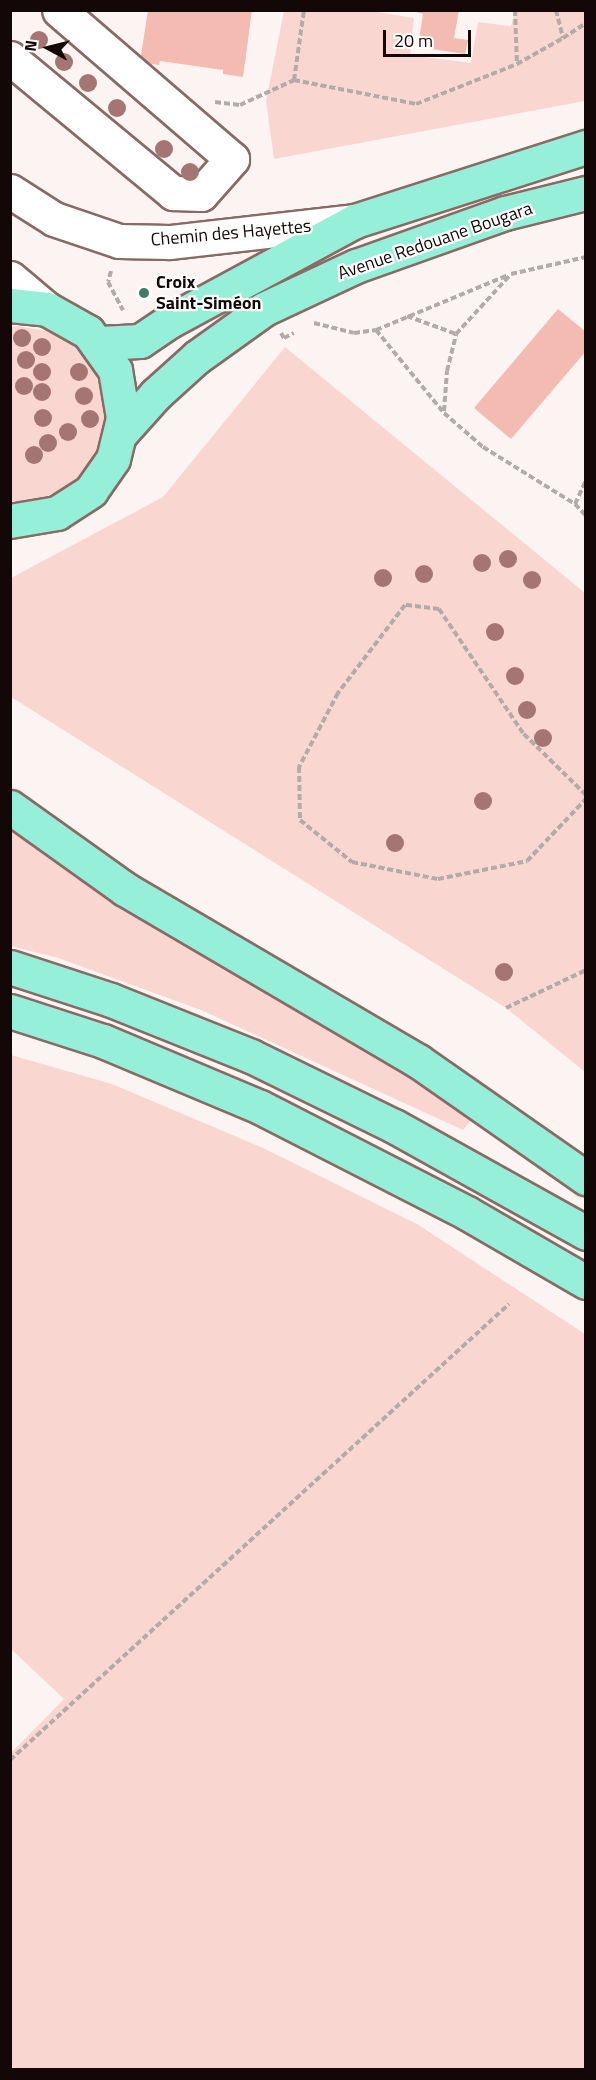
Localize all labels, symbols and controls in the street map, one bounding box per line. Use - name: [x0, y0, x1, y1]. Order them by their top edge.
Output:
- north arrow: [18, 18, 78, 78]
- scale bar: [386, 18, 474, 56]
- text: 20 m: [394, 27, 433, 54]
- text: N: [18, 39, 43, 53]
- street label: Avenue Redouane Bougara: [335, 198, 535, 284]
- street label: Chemin des Hayettes: [150, 215, 312, 251]
- place label: Croix Saint-Siméon: [156, 272, 261, 314]
- marker: Croix Saint-Siméon: [137, 286, 151, 300]

